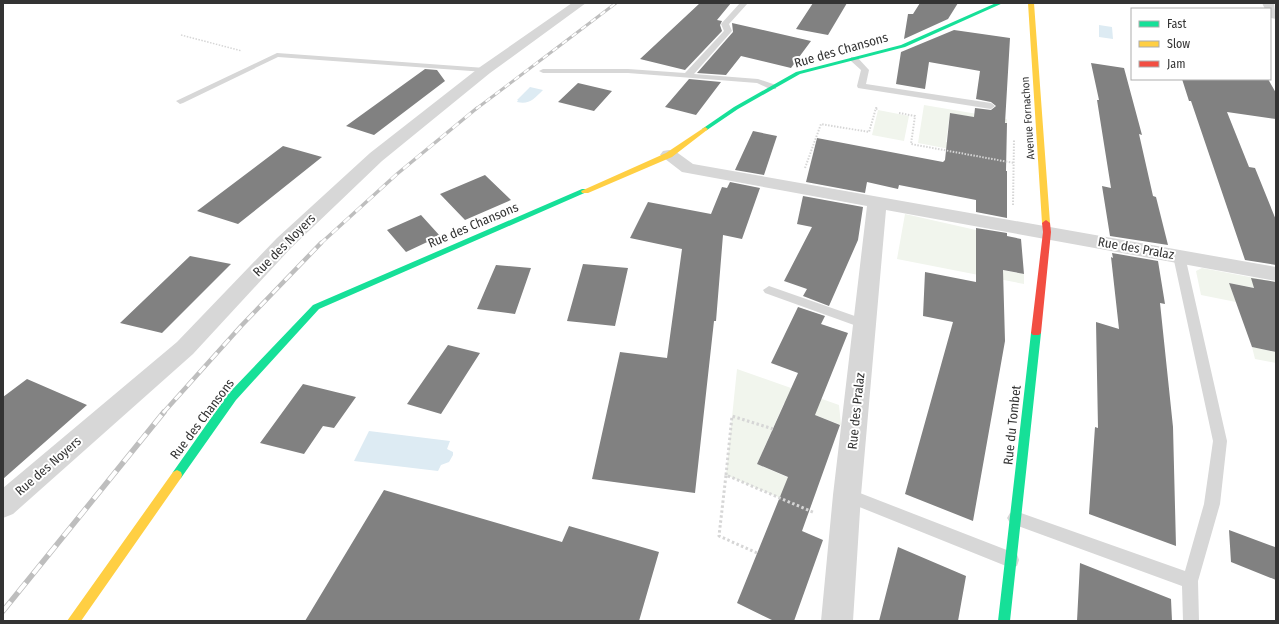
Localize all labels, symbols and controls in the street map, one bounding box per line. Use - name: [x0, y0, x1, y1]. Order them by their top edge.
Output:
- legend: [1131, 8, 1271, 80]
- text: Fast: [1167, 17, 1186, 31]
- street label: Rue des Chansons: [792, 29, 890, 71]
- text: Slow: [1167, 37, 1190, 51]
- text: Jam: [1167, 57, 1185, 71]
- street label: Avenue Fornachon: [1019, 76, 1037, 160]
- street label: Rue des Chansons: [426, 199, 521, 251]
- street label: Rue des Noyers: [250, 210, 319, 279]
- street label: Rue des Pralaz: [1097, 234, 1175, 262]
- street label: Rue des Pralaz: [845, 372, 867, 450]
- street label: Rue des Chansons: [167, 376, 237, 462]
- street label: Rue du Tombet: [1000, 384, 1024, 466]
- street label: Rue des Noyers: [12, 433, 84, 499]

